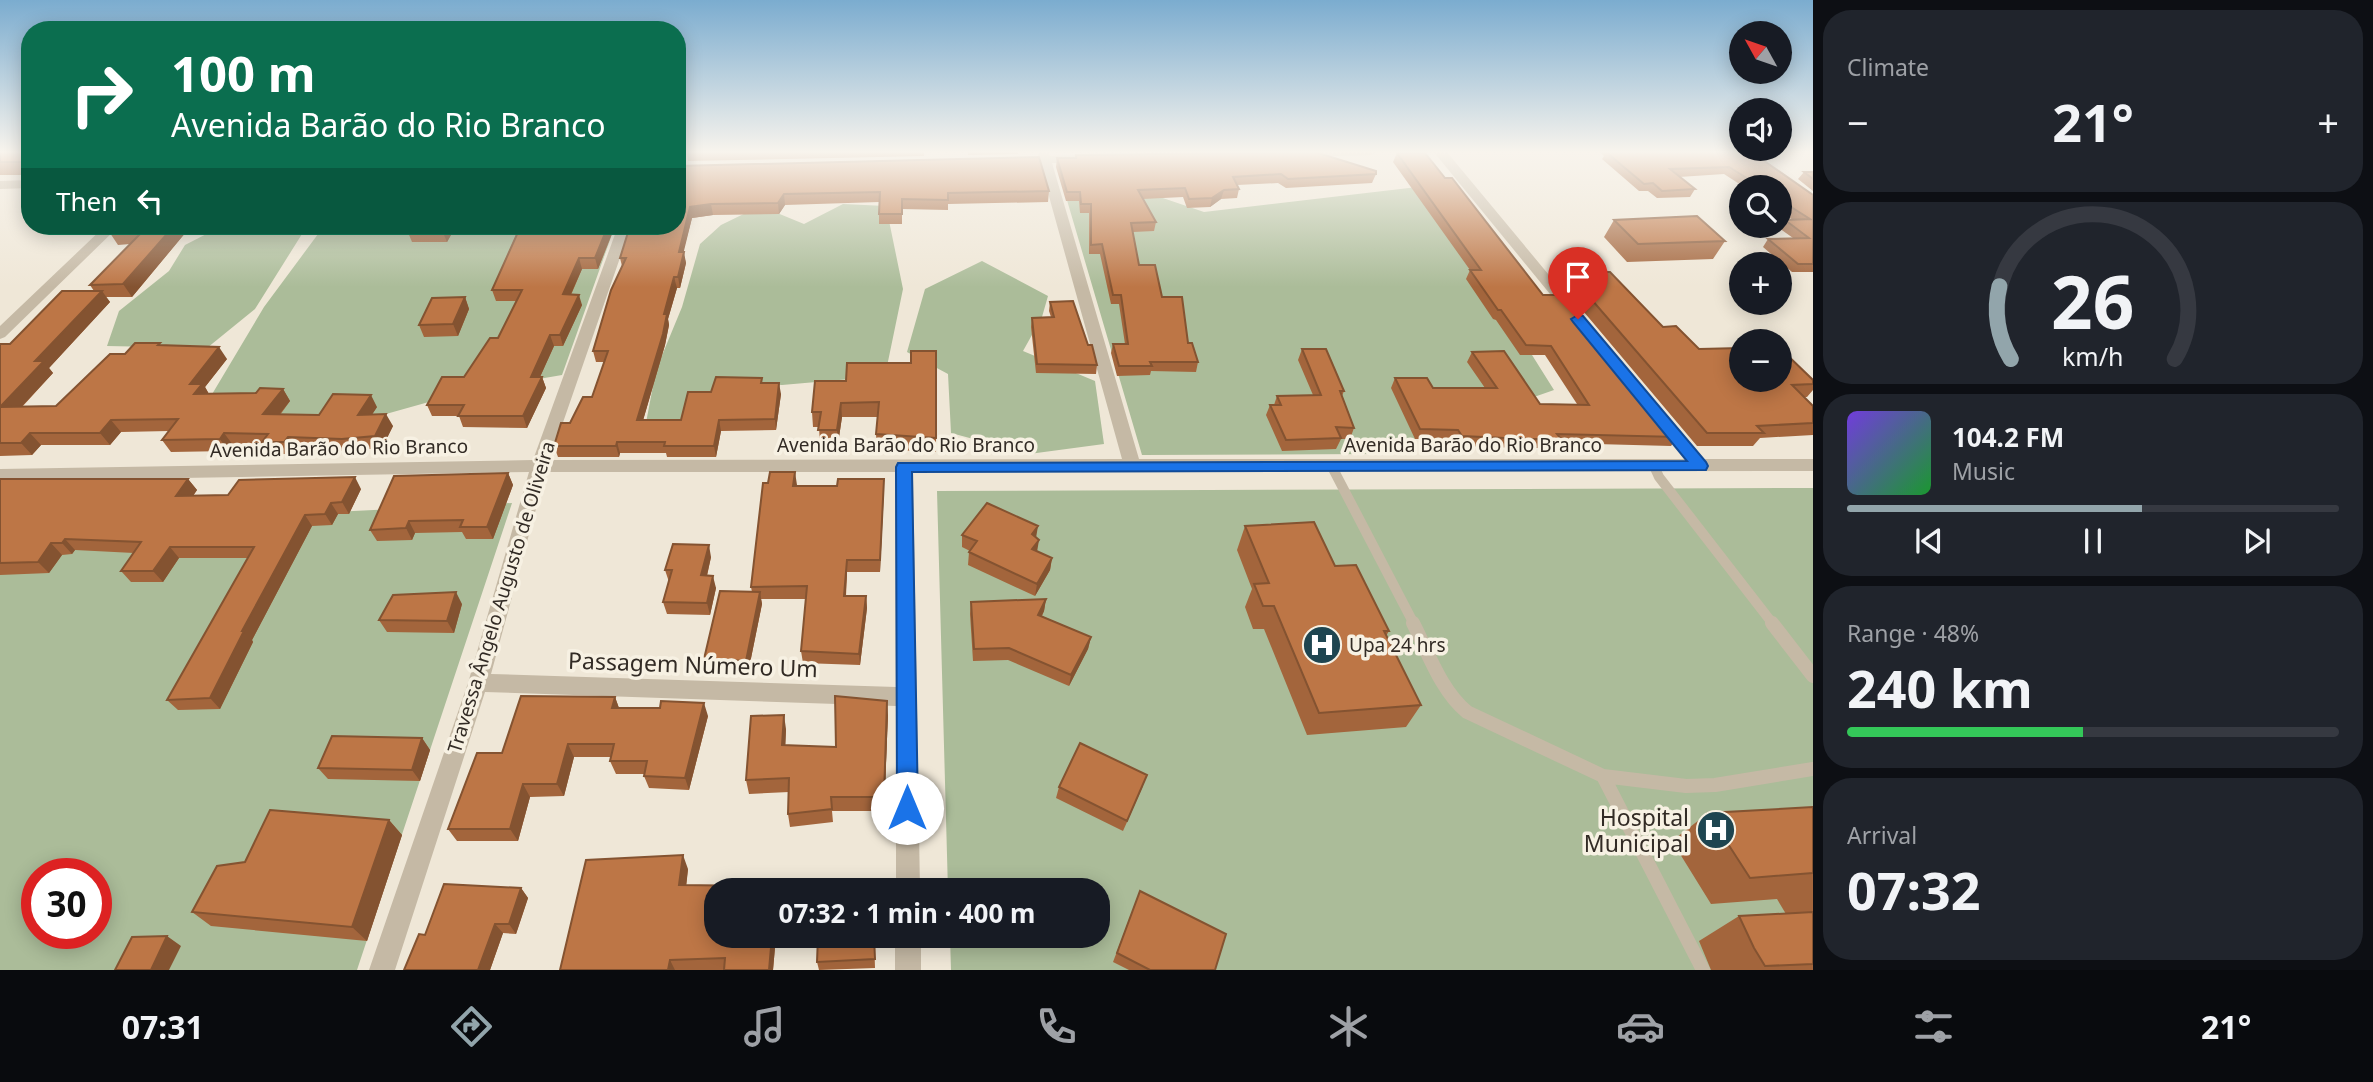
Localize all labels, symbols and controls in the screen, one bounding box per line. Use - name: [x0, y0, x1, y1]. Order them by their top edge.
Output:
- north arrow: [1729, 21, 1792, 84]
- map controls: [1729, 21, 1792, 392]
- text: 100 m: [171, 40, 316, 106]
- icon: right: [56, 49, 147, 140]
- text: Climate: [1847, 51, 1929, 83]
- text: 21°: [2052, 86, 2134, 157]
- text: −: [1847, 96, 1869, 148]
- text: +: [2317, 96, 2339, 148]
- button: sound: [1729, 98, 1792, 161]
- text: Avenida Barão do Rio Branco: [171, 103, 606, 146]
- button: search: [1729, 175, 1792, 238]
- icon: left: [131, 182, 169, 220]
- text: Then: [56, 183, 117, 219]
- pin: [1548, 247, 1608, 319]
- text: 26: [2051, 251, 2135, 350]
- button: +: [1729, 252, 1792, 315]
- icon: arrive: [1559, 258, 1597, 296]
- button: −: [1729, 329, 1792, 392]
- text: km/h: [2062, 339, 2124, 373]
- text: 104.2 FM: [1952, 419, 2064, 455]
- street label: Avenida Barão do Rio Branco: [777, 432, 1035, 458]
- street label: Avenida Barão do Rio Branco: [1344, 432, 1602, 458]
- street label: Avenida Barão do Rio Branco: [210, 433, 468, 463]
- street label: Travessa Ângelo Augusto de Oliveira: [441, 438, 561, 756]
- text: Music: [1952, 455, 2015, 487]
- icon: previous: [1910, 522, 1948, 560]
- icon: pause: [2074, 522, 2112, 560]
- icon: next: [2238, 522, 2276, 560]
- text: Range · 48%: [1847, 617, 1979, 649]
- hospital icon: Upa 24 hrs: [1301, 624, 1343, 666]
- place label: Upa 24 hrs: [1349, 632, 1446, 658]
- street label: Passagem Número Um: [568, 644, 818, 684]
- text: 240 km: [1847, 652, 2033, 723]
- position arrow: [870, 771, 944, 845]
- place label: Hospital Municipal: [1584, 801, 1689, 859]
- hospital icon: Hospital Municipal: [1695, 809, 1737, 851]
- text: Arrival: [1847, 819, 1917, 851]
- text: 07:32: [1847, 854, 1981, 925]
- speed limit sign: 30: [21, 858, 112, 949]
- text: 07:32 · 1 min · 400 m: [779, 895, 1035, 931]
- icon: directions: [447, 1002, 496, 1051]
- icon: music: [740, 1002, 789, 1051]
- icon: phone: [1032, 1002, 1081, 1051]
- icon: climate: [1324, 1002, 1373, 1051]
- icon: car: [1616, 1002, 1665, 1051]
- icon: filters: [1909, 1002, 1958, 1051]
- text: 07:31: [122, 1005, 204, 1048]
- text: 21°: [2201, 1005, 2251, 1048]

